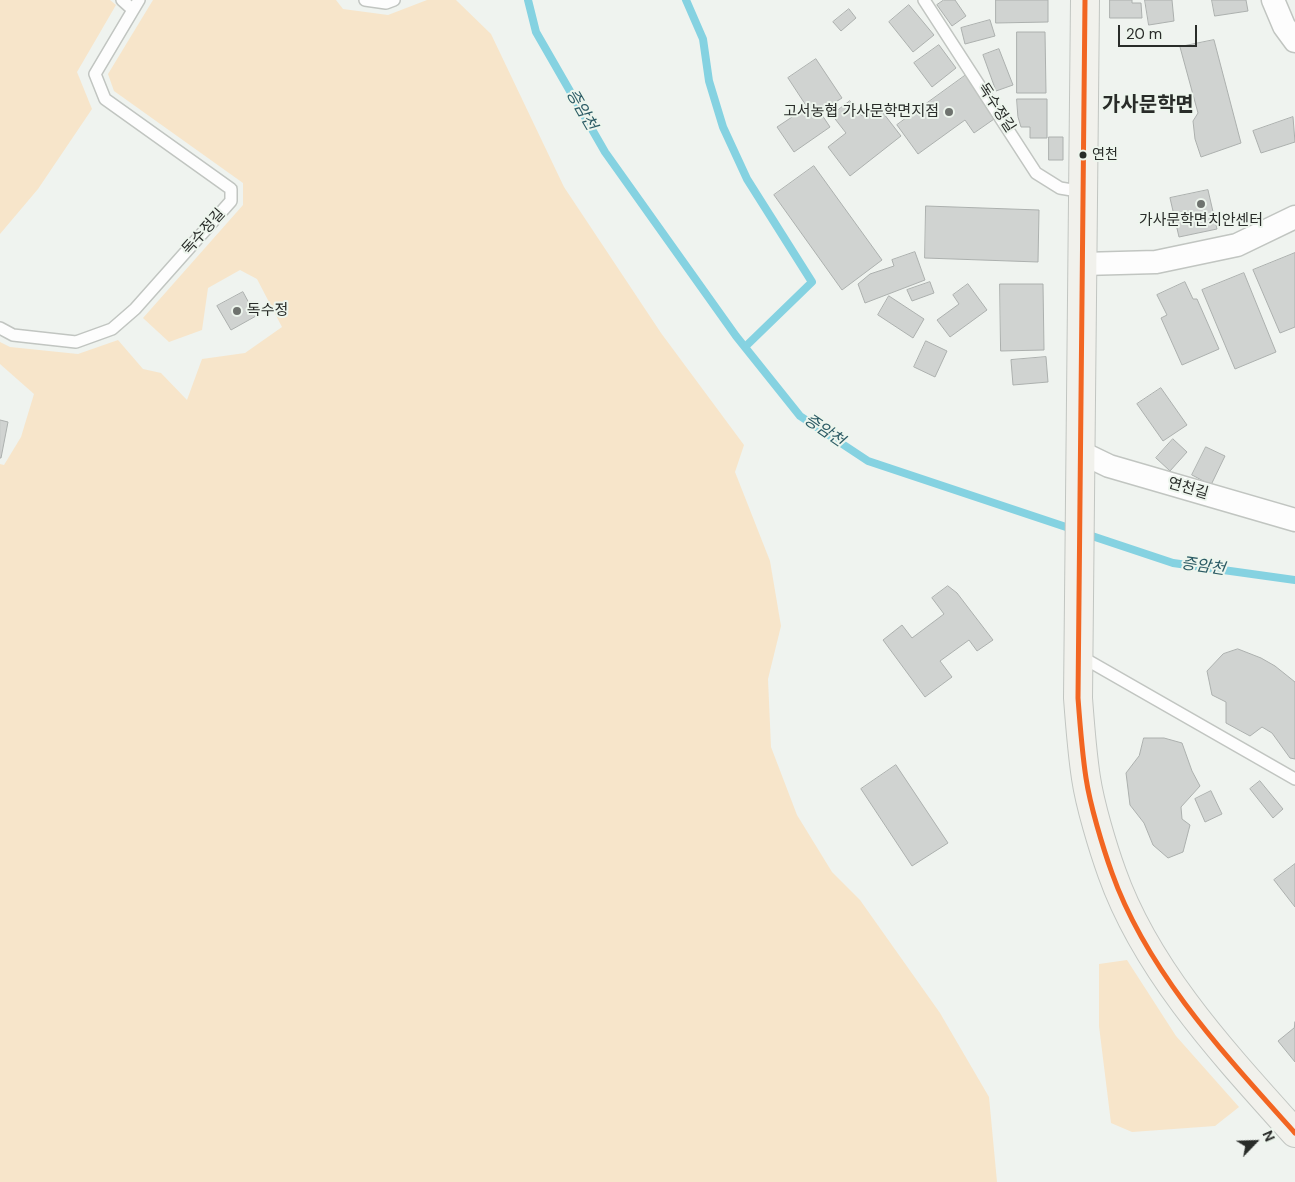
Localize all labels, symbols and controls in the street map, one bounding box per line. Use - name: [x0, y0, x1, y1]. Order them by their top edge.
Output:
- scale bar: [1120, 15, 1199, 47]
- text: 20 m: [1126, 24, 1162, 44]
- street label: 독수정길: [973, 80, 1019, 136]
- water label: 증암천: [562, 86, 600, 134]
- district label: 가사문학면: [1102, 94, 1194, 118]
- place label: 고서농협 가사문학면지점: [783, 103, 939, 121]
- marker: 고서농협 가사문학면지점: [943, 106, 955, 118]
- place label: 연천: [1092, 147, 1118, 163]
- marker: 연천: [1078, 150, 1088, 160]
- marker: 가사문학면치안센터: [1195, 198, 1207, 210]
- street label: 독수정길: [179, 205, 229, 259]
- place label: 가사문학면치안센터: [1139, 212, 1263, 230]
- place label: 독수정: [247, 302, 288, 320]
- marker: 독수정: [231, 305, 243, 317]
- water label: 증암천: [800, 411, 848, 451]
- street label: 연천길: [1166, 475, 1210, 503]
- water label: 증암천: [1180, 554, 1226, 580]
- north arrow: [1230, 1117, 1280, 1167]
- text: N: [1258, 1128, 1279, 1144]

